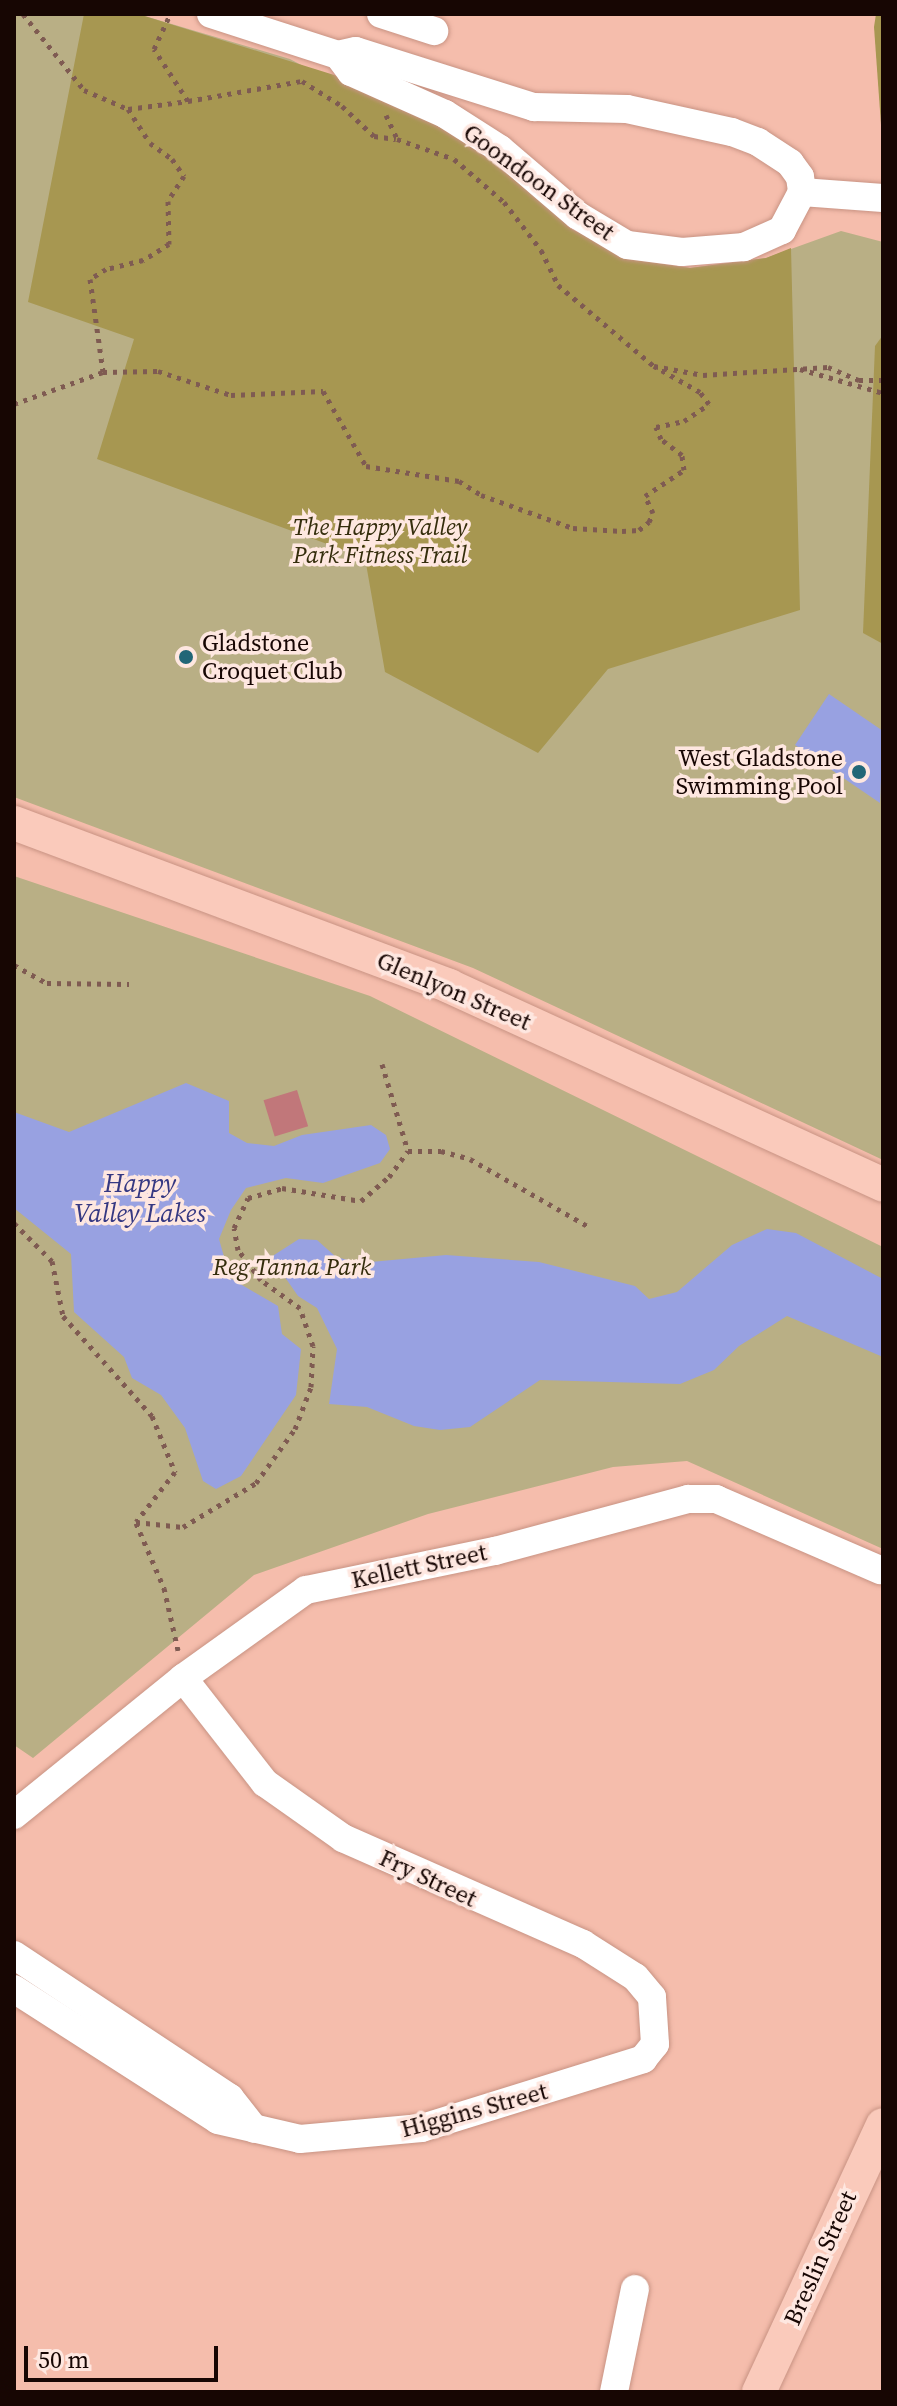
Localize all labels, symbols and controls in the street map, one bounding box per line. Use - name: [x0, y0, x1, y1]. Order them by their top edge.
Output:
- street label: Goondoon Street: [458, 118, 620, 246]
- park label: The Happy Valley Park Fitness Trail: [293, 513, 467, 569]
- place label: Gladstone Croquet Club: [202, 629, 343, 685]
- marker: Gladstone Croquet Club: [177, 648, 195, 666]
- place label: West Gladstone Swimming Pool: [676, 744, 843, 800]
- marker: West Gladstone Swimming Pool: [850, 763, 868, 781]
- street label: Glenlyon Street: [373, 946, 535, 1036]
- water label: Happy Valley Lakes: [74, 1168, 206, 1230]
- park label: Reg Tanna Park: [213, 1253, 371, 1281]
- street label: Kellett Street: [349, 1538, 489, 1594]
- street label: Fry Street: [375, 1843, 481, 1913]
- street label: Higgins Street: [398, 2077, 550, 2143]
- street label: Breslin Street: [778, 2186, 862, 2330]
- scale bar: [28, 2330, 222, 2380]
- text: 50 m: [38, 2343, 89, 2376]

